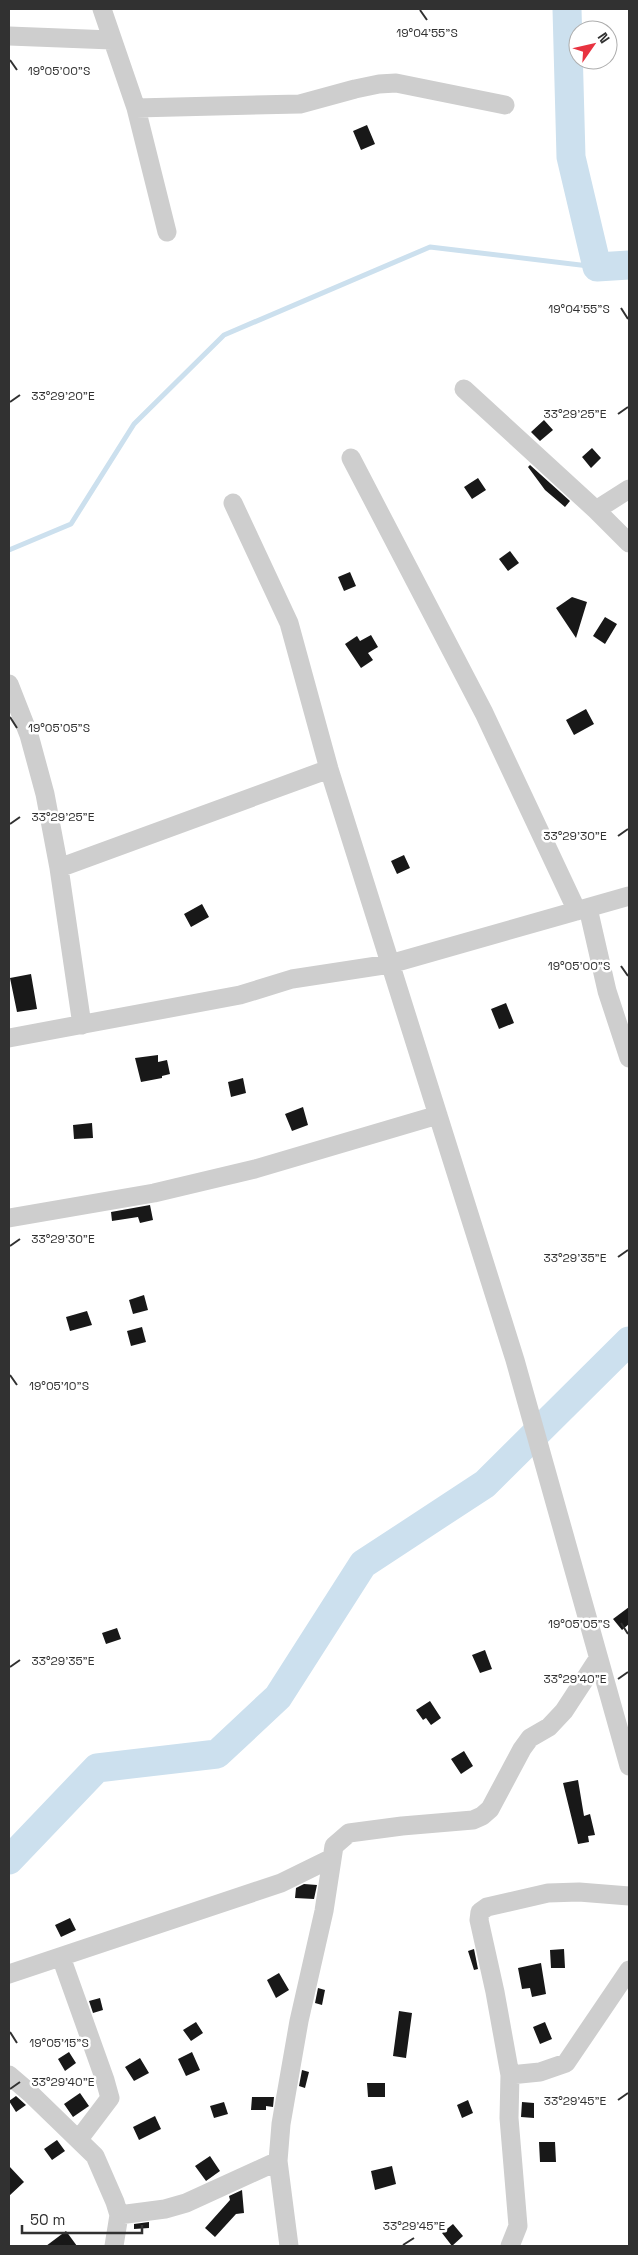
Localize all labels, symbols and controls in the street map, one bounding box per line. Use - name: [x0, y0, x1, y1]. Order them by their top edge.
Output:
- north arrow: [568, 20, 618, 70]
- text: 19°04'55"S: [396, 25, 458, 41]
- text: N: [594, 29, 614, 47]
- text: 19°05'00"S: [28, 63, 90, 79]
- text: 19°04'55"S: [548, 301, 610, 317]
- text: 33°29'20"E: [31, 388, 95, 404]
- text: 33°29'25"E: [544, 406, 607, 422]
- text: 19°05'05"S: [28, 720, 90, 736]
- text: 33°29'25"E: [32, 809, 95, 825]
- text: 33°29'30"E: [543, 828, 607, 844]
- text: 19°05'00"S: [548, 958, 610, 974]
- text: 33°29'30"E: [31, 1231, 95, 1247]
- text: 33°29'35"E: [544, 1250, 607, 1266]
- text: 19°05'10"S: [29, 1378, 89, 1394]
- text: 19°05'05"S: [548, 1616, 610, 1632]
- text: 33°29'35"E: [32, 1653, 95, 1669]
- text: 33°29'40"E: [543, 1671, 607, 1687]
- text: 19°05'15"S: [29, 2035, 89, 2051]
- text: 33°29'40"E: [31, 2074, 95, 2090]
- text: 33°29'45"E: [544, 2093, 607, 2109]
- scale bar: [22, 2202, 142, 2234]
- text: 50 m: [30, 2210, 65, 2229]
- text: 33°29'45"E: [383, 2218, 446, 2234]

